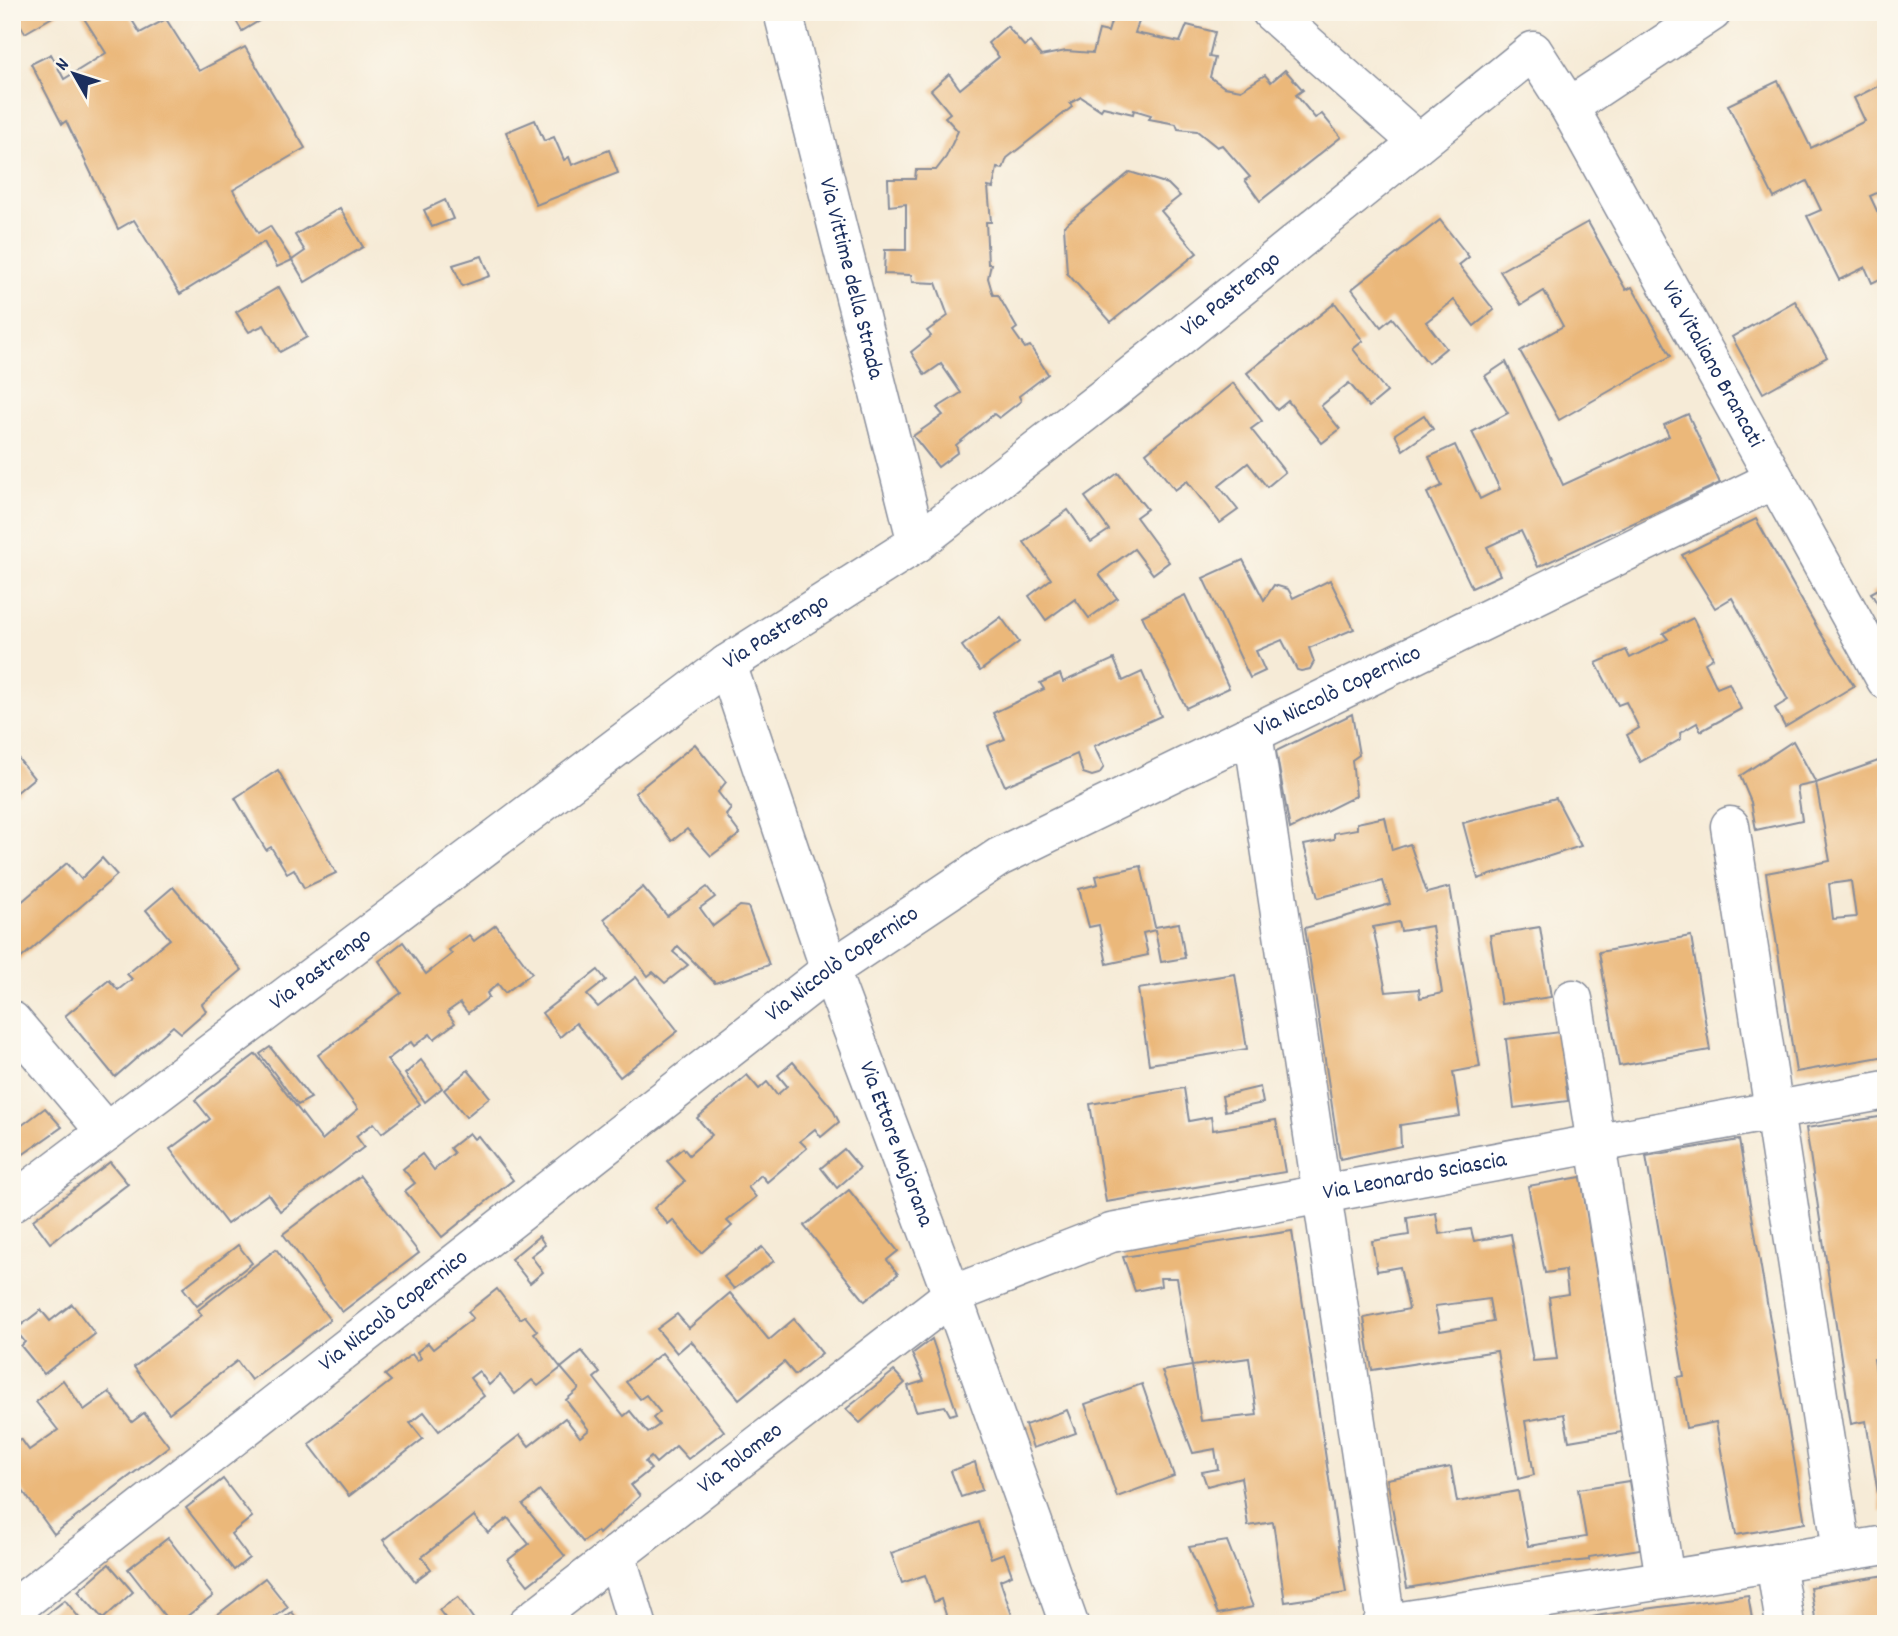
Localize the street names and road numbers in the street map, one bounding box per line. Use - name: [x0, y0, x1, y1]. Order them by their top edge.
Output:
- street label: Via Vittime della Strada: [809, 174, 892, 384]
- street label: Via Pastrengo: [1174, 244, 1288, 346]
- street label: Via Vitaliano Brancati: [1652, 275, 1771, 454]
- street label: Via Pastrengo: [717, 586, 836, 679]
- street label: Via Niccolò Copernico: [1249, 637, 1427, 747]
- street label: Via Niccolò Copernico: [759, 898, 926, 1031]
- street label: Via Pastrengo: [263, 921, 379, 1019]
- street label: Via Ettore Majorana: [849, 1057, 942, 1233]
- street label: Via Leonardo Sciascia: [1320, 1144, 1510, 1210]
- street label: Via Niccolò Copernico: [312, 1242, 476, 1380]
- street label: Via Tolomeo: [691, 1415, 790, 1503]

